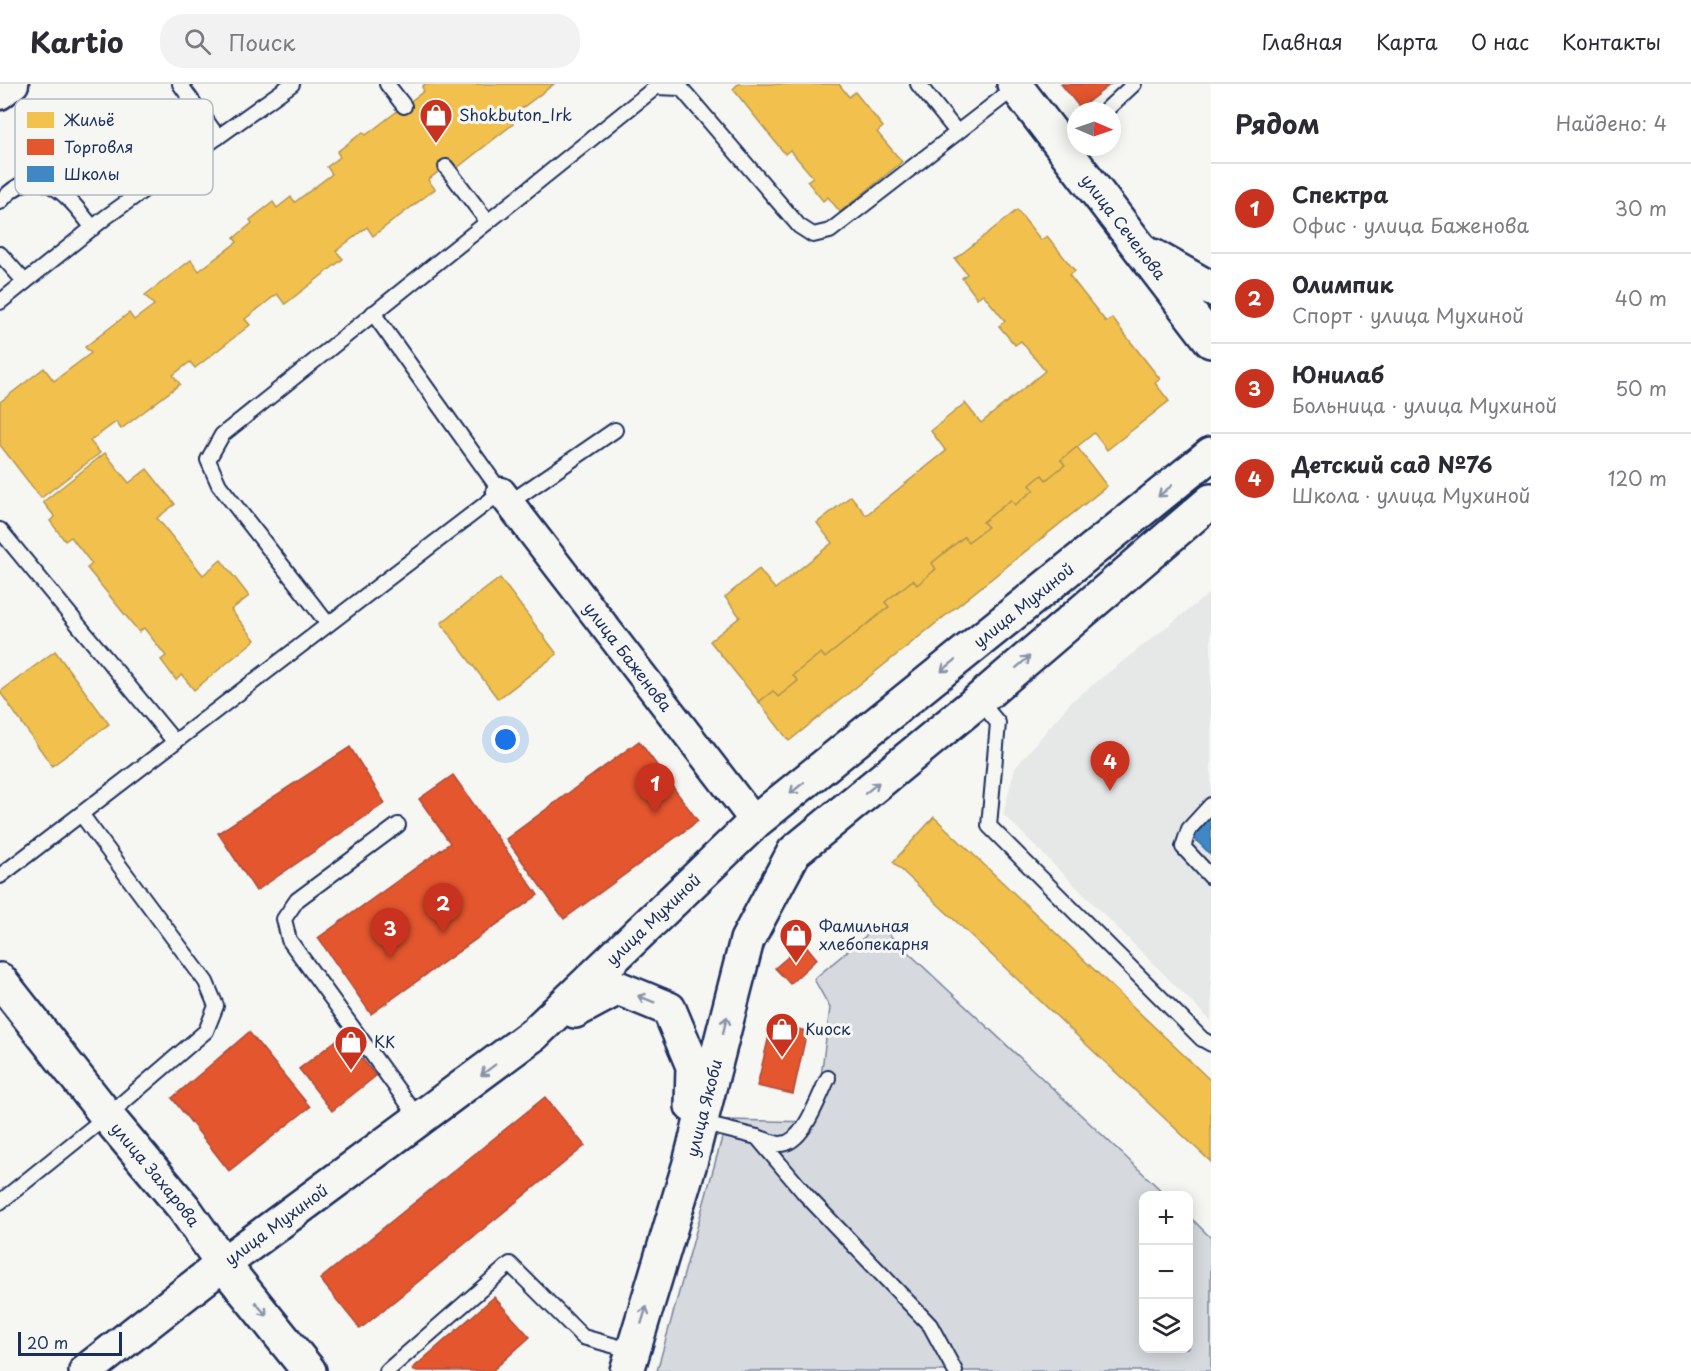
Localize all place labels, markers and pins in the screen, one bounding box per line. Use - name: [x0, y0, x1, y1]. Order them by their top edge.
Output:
- shop icon: Shokbuton_Irk: [418, 97, 454, 144]
- place label: Shokbuton_Irk: [459, 102, 572, 126]
- pin: 4: [1090, 742, 1130, 791]
- pin: 1: [636, 764, 674, 813]
- pin: 2: [424, 884, 462, 933]
- pin: 3: [370, 908, 410, 958]
- place label: Фамильная хлебопекарня: [819, 913, 929, 955]
- shop icon: Фамильная хлебопекарня: [778, 917, 814, 964]
- shop icon: Киоск: [764, 1011, 800, 1058]
- place label: Киоск: [805, 1016, 851, 1040]
- shop icon: КК: [333, 1024, 369, 1071]
- place label: КК: [374, 1029, 395, 1053]

